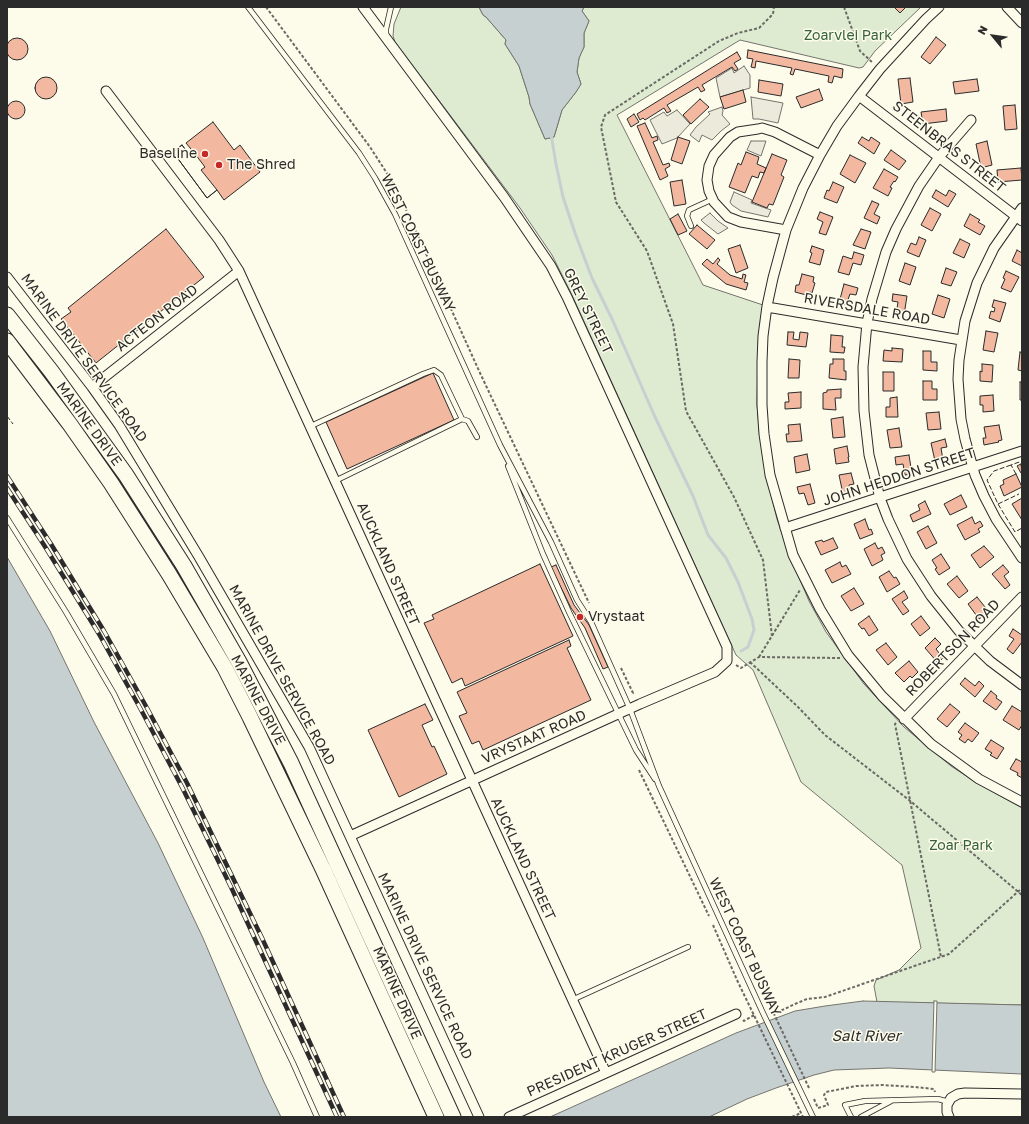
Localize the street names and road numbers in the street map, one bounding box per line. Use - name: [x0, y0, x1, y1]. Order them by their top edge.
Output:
- street label: STEENBRAS STREET: [889, 98, 1009, 196]
- street label: WEST COAST BUSWAY: [377, 172, 459, 314]
- street label: GREY STREET: [560, 265, 616, 357]
- street label: MARINE DRIVE SERVICE ROAD: [17, 271, 151, 445]
- street label: ACTEON ROAD: [113, 281, 201, 355]
- street label: RIVERSDALE ROAD: [803, 290, 931, 328]
- street label: MARINE DRIVE: [53, 379, 125, 469]
- street label: JOHN HEDDON STREET: [821, 444, 977, 510]
- street label: AUCKLAND STREET: [353, 500, 423, 628]
- street label: MARINE DRIVE SERVICE ROAD: [225, 582, 339, 768]
- street label: ROBERTSON ROAD: [903, 596, 1003, 700]
- street label: MARINE DRIVE: [227, 652, 289, 748]
- street label: VRYSTAAT ROAD: [479, 706, 589, 768]
- street label: AUCKLAND STREET: [487, 795, 559, 923]
- street label: MARINE DRIVE SERVICE ROAD: [374, 870, 476, 1062]
- street label: WEST COAST BUSWAY: [706, 875, 784, 1019]
- street label: MARINE DRIVE: [369, 944, 425, 1042]
- street label: PRESIDENT KRUGER STREET: [524, 1006, 710, 1100]

